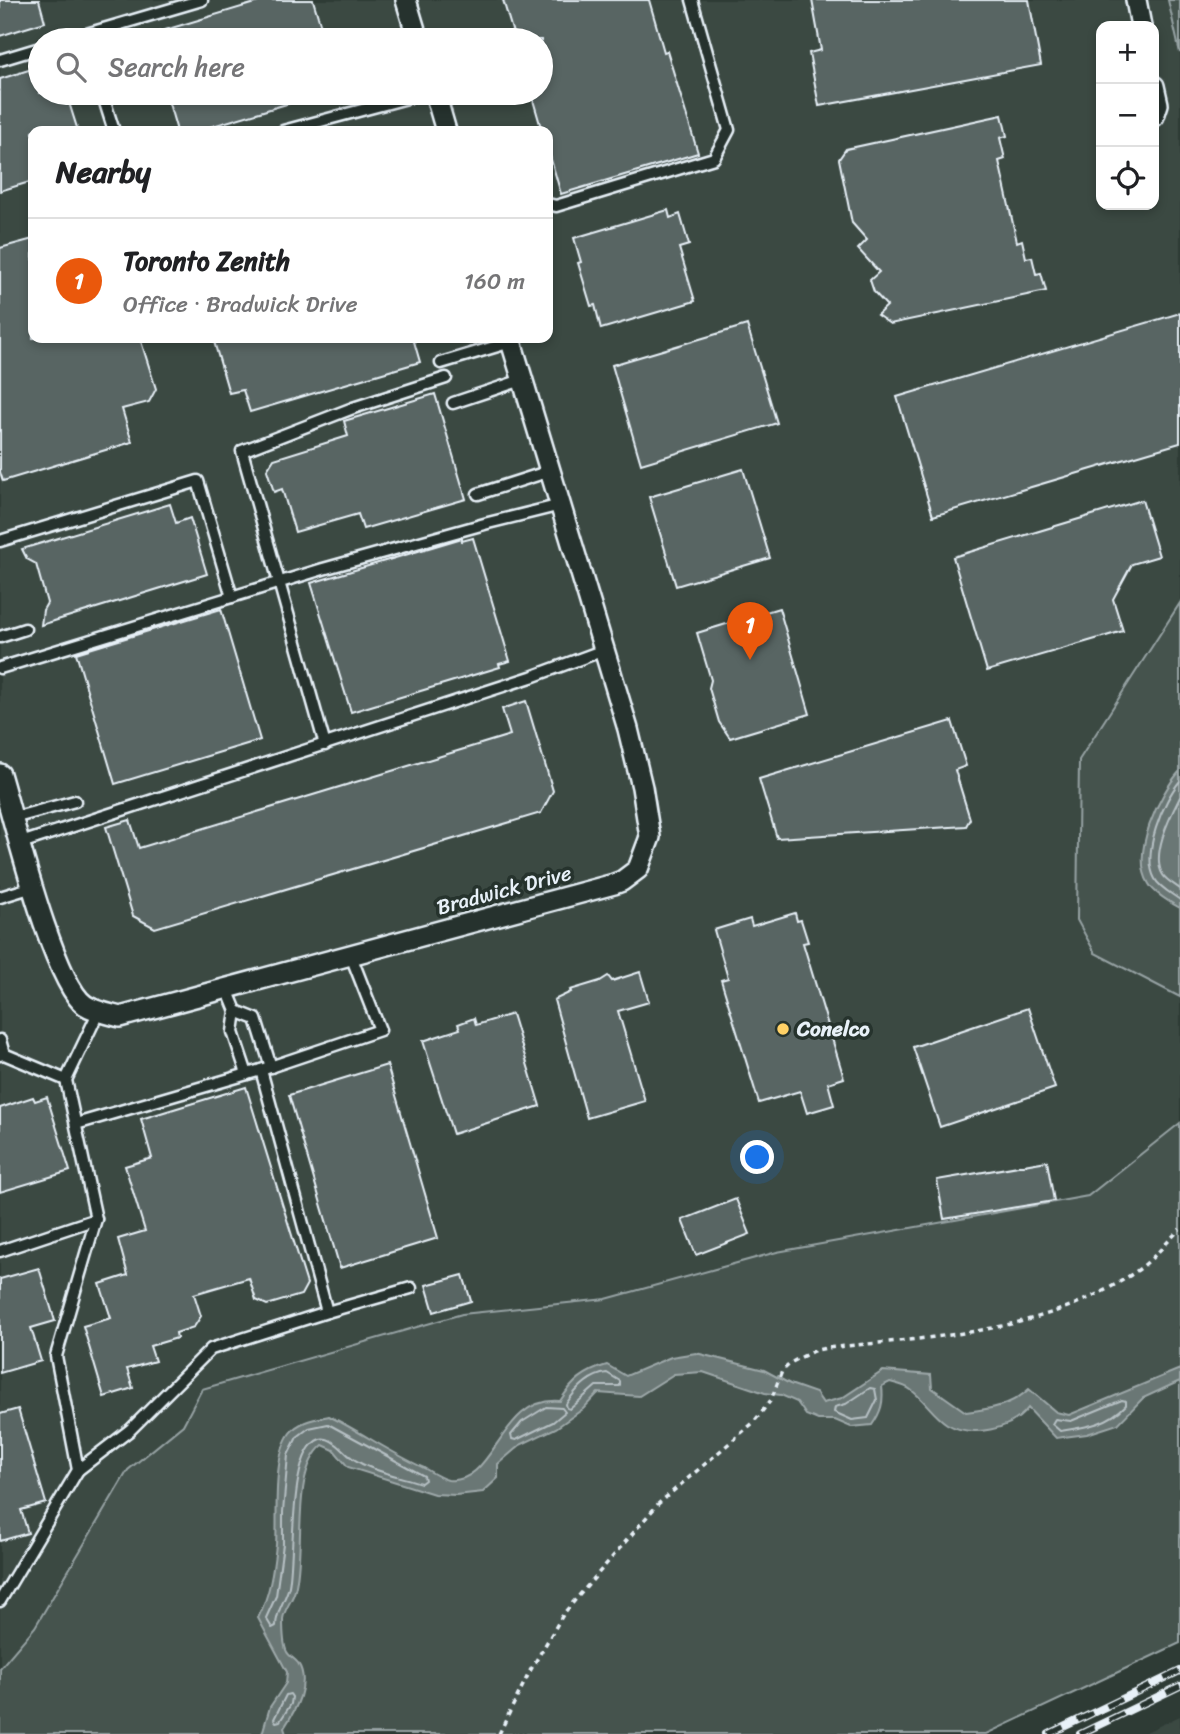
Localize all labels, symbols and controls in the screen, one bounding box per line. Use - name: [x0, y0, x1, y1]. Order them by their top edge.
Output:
- map controls: [1096, 21, 1159, 210]
- button: +: [1096, 21, 1159, 84]
- search box: [28, 28, 553, 105]
- text: Search here: [108, 44, 245, 90]
- icon: search: [52, 48, 90, 86]
- button: −: [1096, 84, 1159, 147]
- text: Nearby: [56, 145, 151, 199]
- button: locate: [1096, 147, 1159, 210]
- text: Toronto Zenith: [123, 238, 290, 284]
- text: 1: [74, 261, 84, 302]
- text: 160 m: [464, 261, 525, 302]
- text: Office · Bradwick Drive: [123, 284, 358, 325]
- pin: 1: [727, 602, 773, 660]
- street label: Bradwick Drive: [432, 854, 576, 926]
- place label: Conelco: [796, 1010, 870, 1048]
- marker: Conelco: [775, 1021, 791, 1037]
- your location: [740, 1140, 774, 1174]

